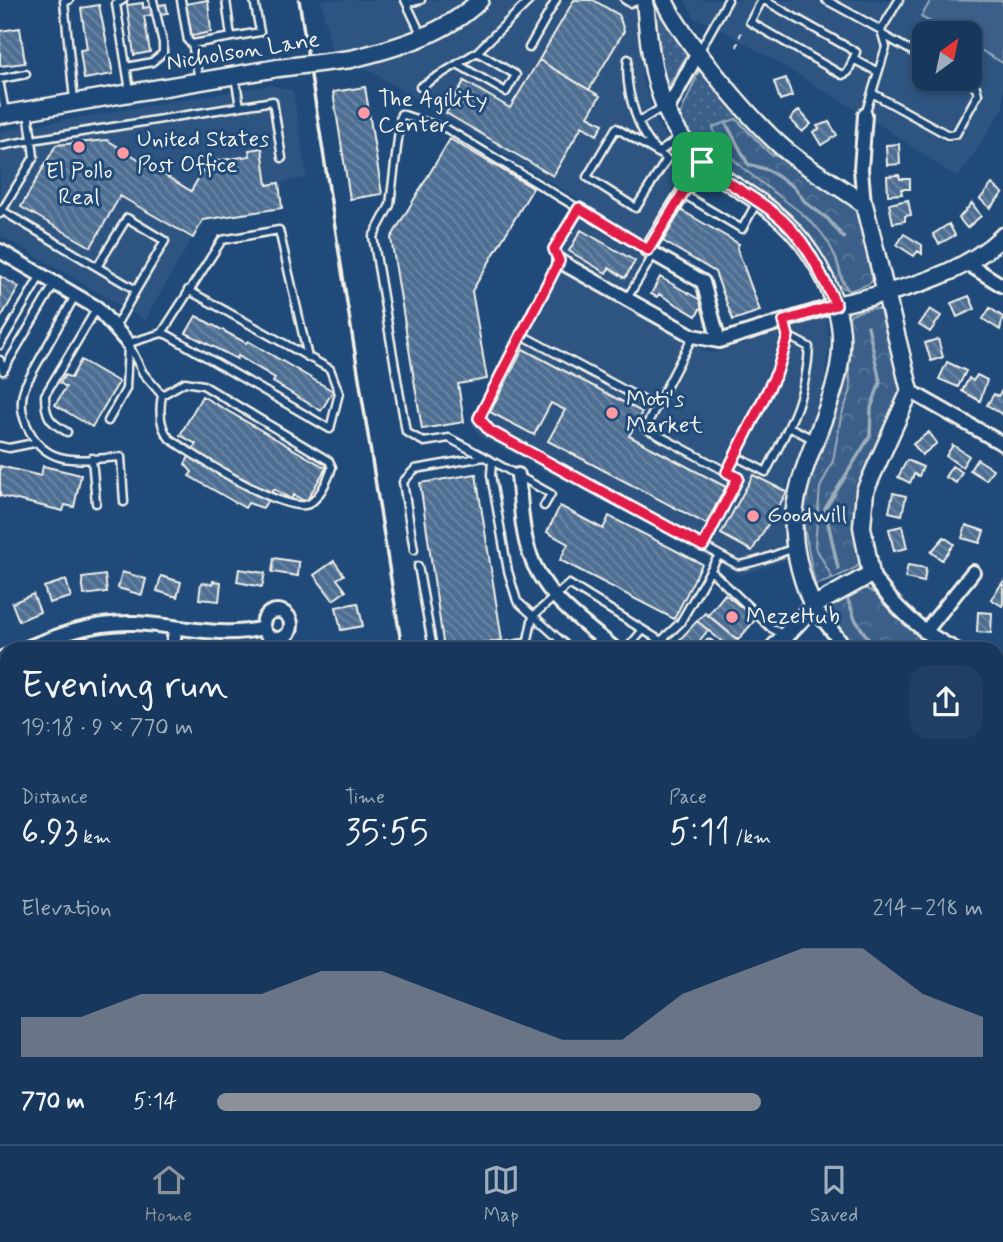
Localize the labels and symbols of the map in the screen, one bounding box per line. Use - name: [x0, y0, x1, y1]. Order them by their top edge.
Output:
- north arrow: [912, 21, 982, 91]
- street label: Nicholson Lane: [164, 25, 322, 79]
- place label: The Agility Center: [378, 85, 488, 141]
- marker: The Agility Center: [356, 105, 372, 121]
- place label: United States Post Office: [137, 125, 269, 181]
- pin: [672, 132, 732, 192]
- marker: El Pollo Real: [71, 139, 87, 155]
- marker: United States Post Office: [115, 145, 131, 161]
- place label: El Pollo Real: [45, 157, 113, 213]
- place label: Moti's Market: [626, 385, 703, 441]
- marker: Moti's Market: [604, 405, 620, 421]
- place label: Goodwill: [767, 501, 847, 531]
- marker: Goodwill: [745, 508, 761, 524]
- place label: MezeHub: [746, 602, 840, 632]
- marker: MezeHub: [724, 609, 740, 625]

